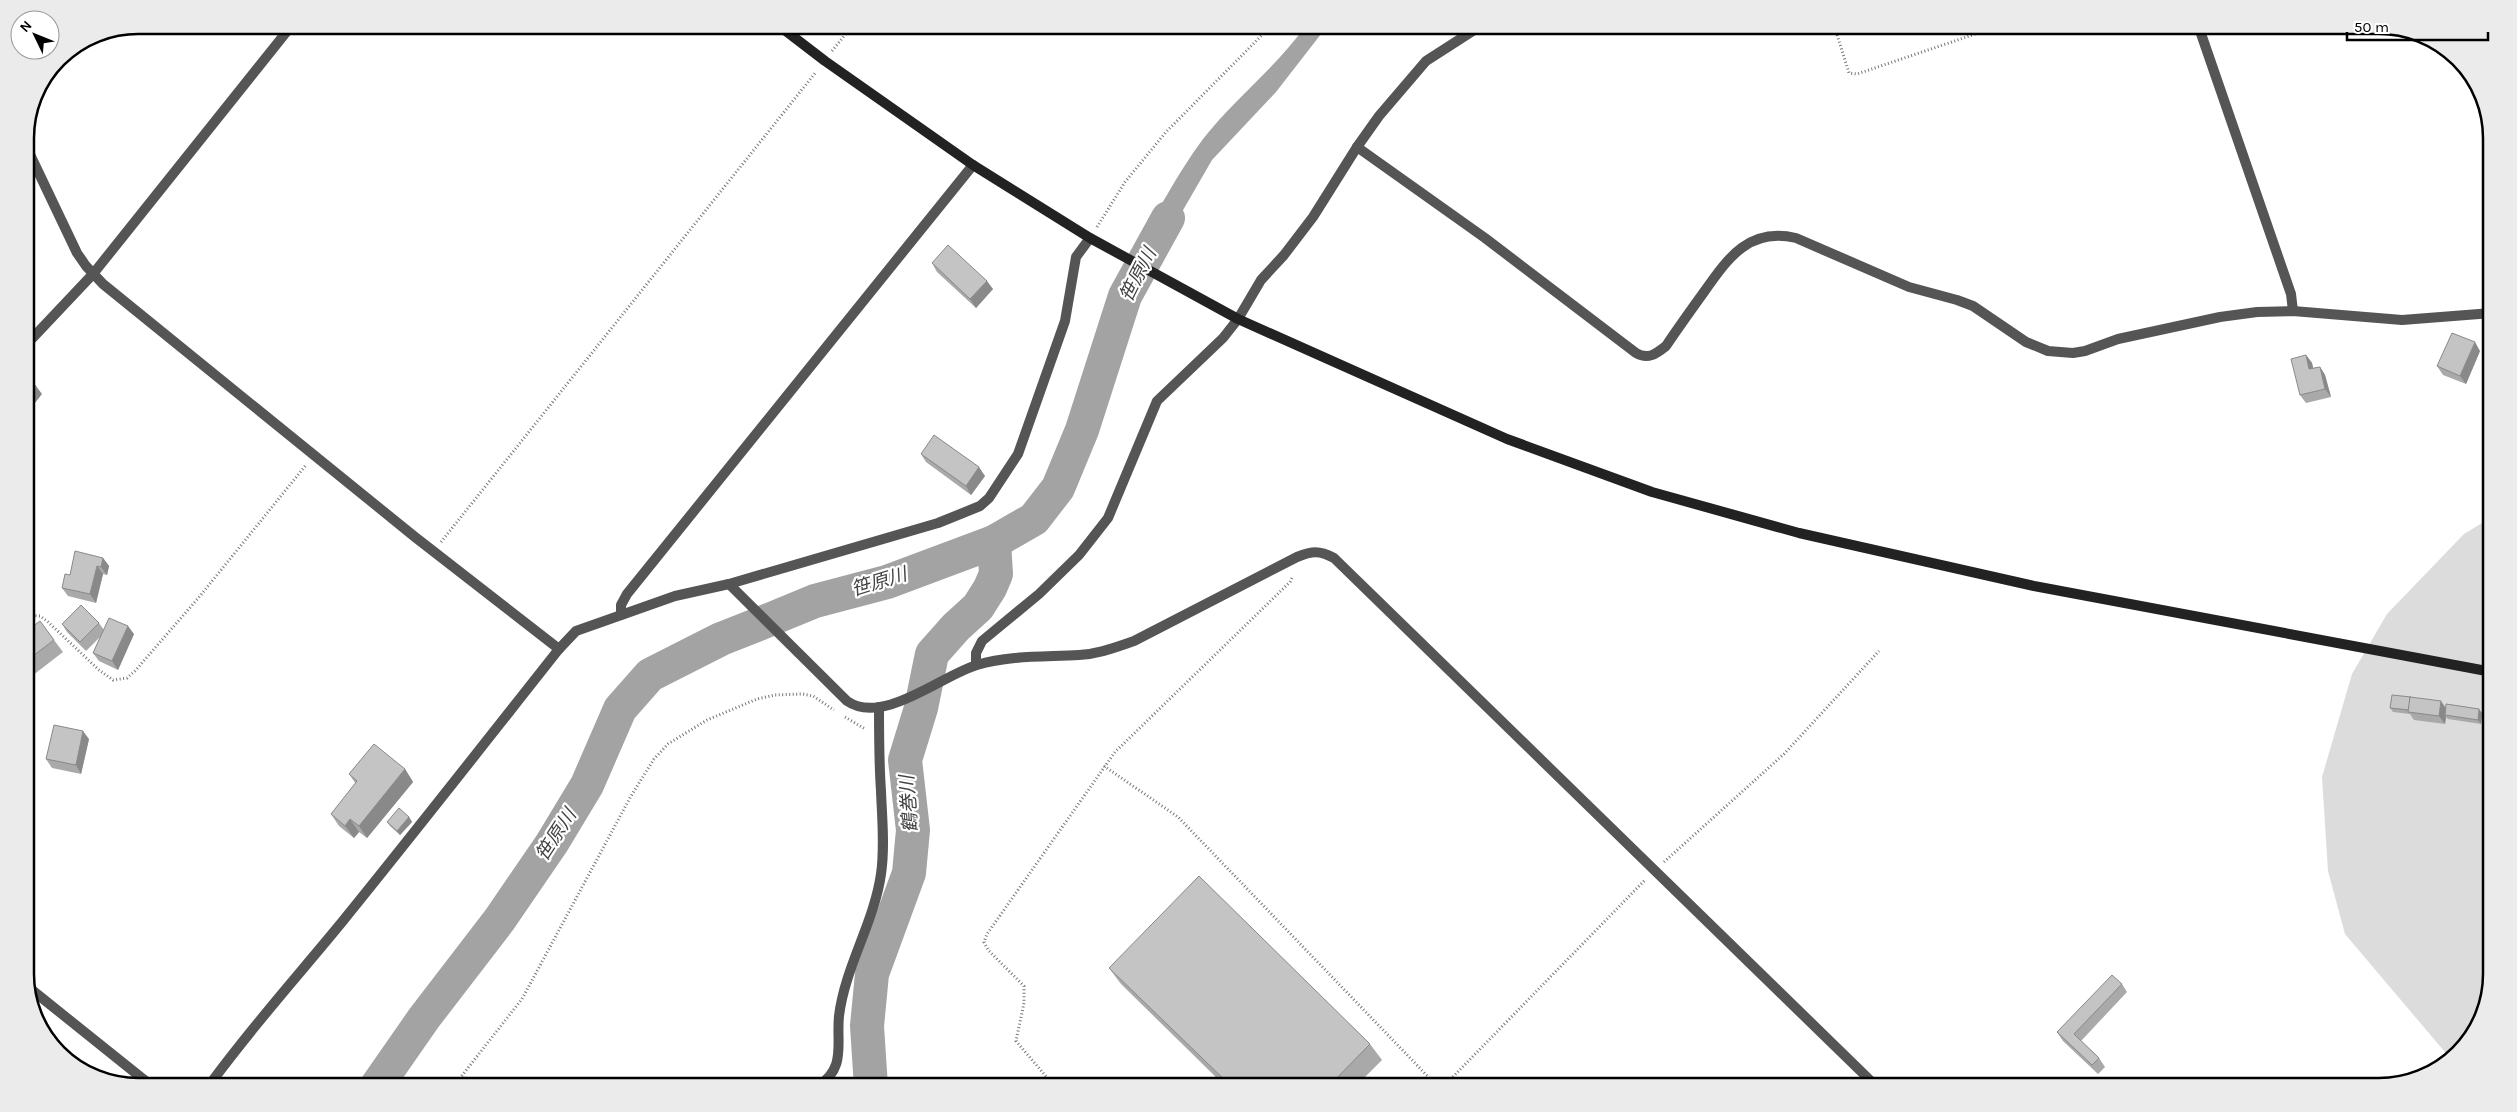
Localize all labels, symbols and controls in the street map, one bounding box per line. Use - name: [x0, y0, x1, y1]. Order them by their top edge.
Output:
- north arrow: [10, 10, 60, 60]
- scale bar: [2347, 10, 2488, 42]
- text: N: [16, 17, 36, 36]
- text: 50 m: [2354, 18, 2389, 36]
- water label: 笹原川: [1115, 243, 1162, 305]
- water label: 笹原川: [849, 563, 911, 601]
- water label: 鶴巻川: [896, 773, 922, 833]
- water label: 笹原川: [531, 803, 582, 865]

